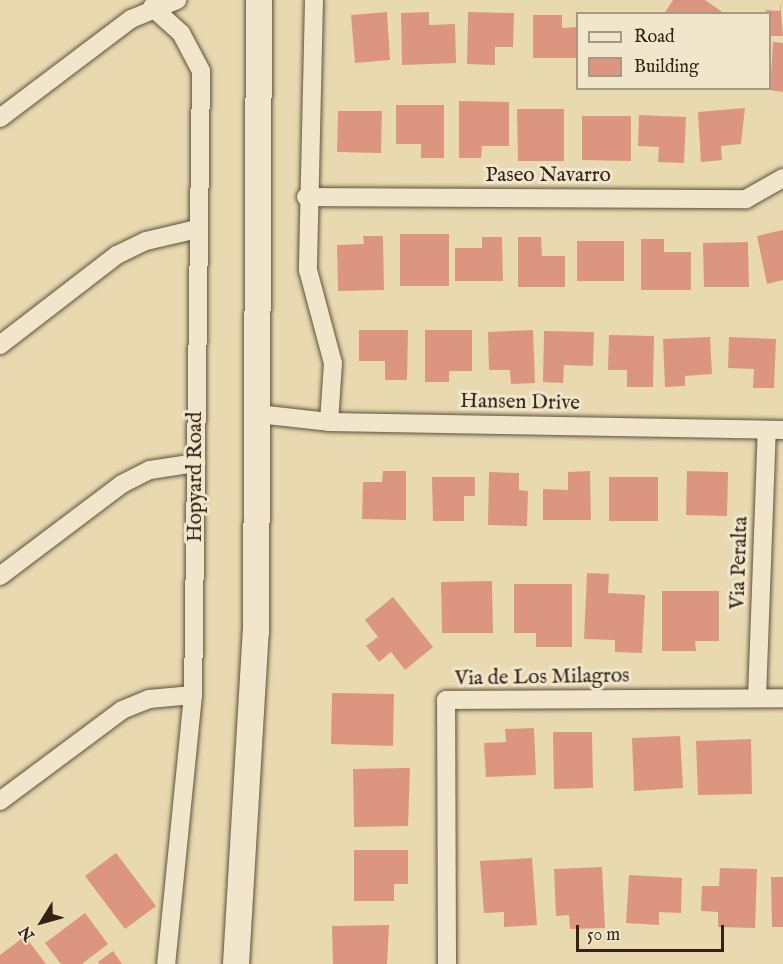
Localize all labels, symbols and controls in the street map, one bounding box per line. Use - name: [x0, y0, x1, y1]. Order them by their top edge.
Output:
- legend: [576, 12, 771, 90]
- text: Road: [634, 26, 675, 49]
- text: Building: [634, 56, 699, 79]
- street label: Paseo Navarro: [485, 163, 611, 189]
- street label: Hansen Drive: [460, 389, 580, 417]
- street label: Hopyard Road: [183, 412, 209, 542]
- street label: Via Peralta: [726, 516, 754, 610]
- street label: Via de Los Milagros: [454, 664, 630, 692]
- north arrow: [12, 892, 72, 952]
- scale bar: [579, 913, 728, 951]
- text: N: [15, 921, 40, 944]
- text: 50 m: [587, 924, 620, 947]

